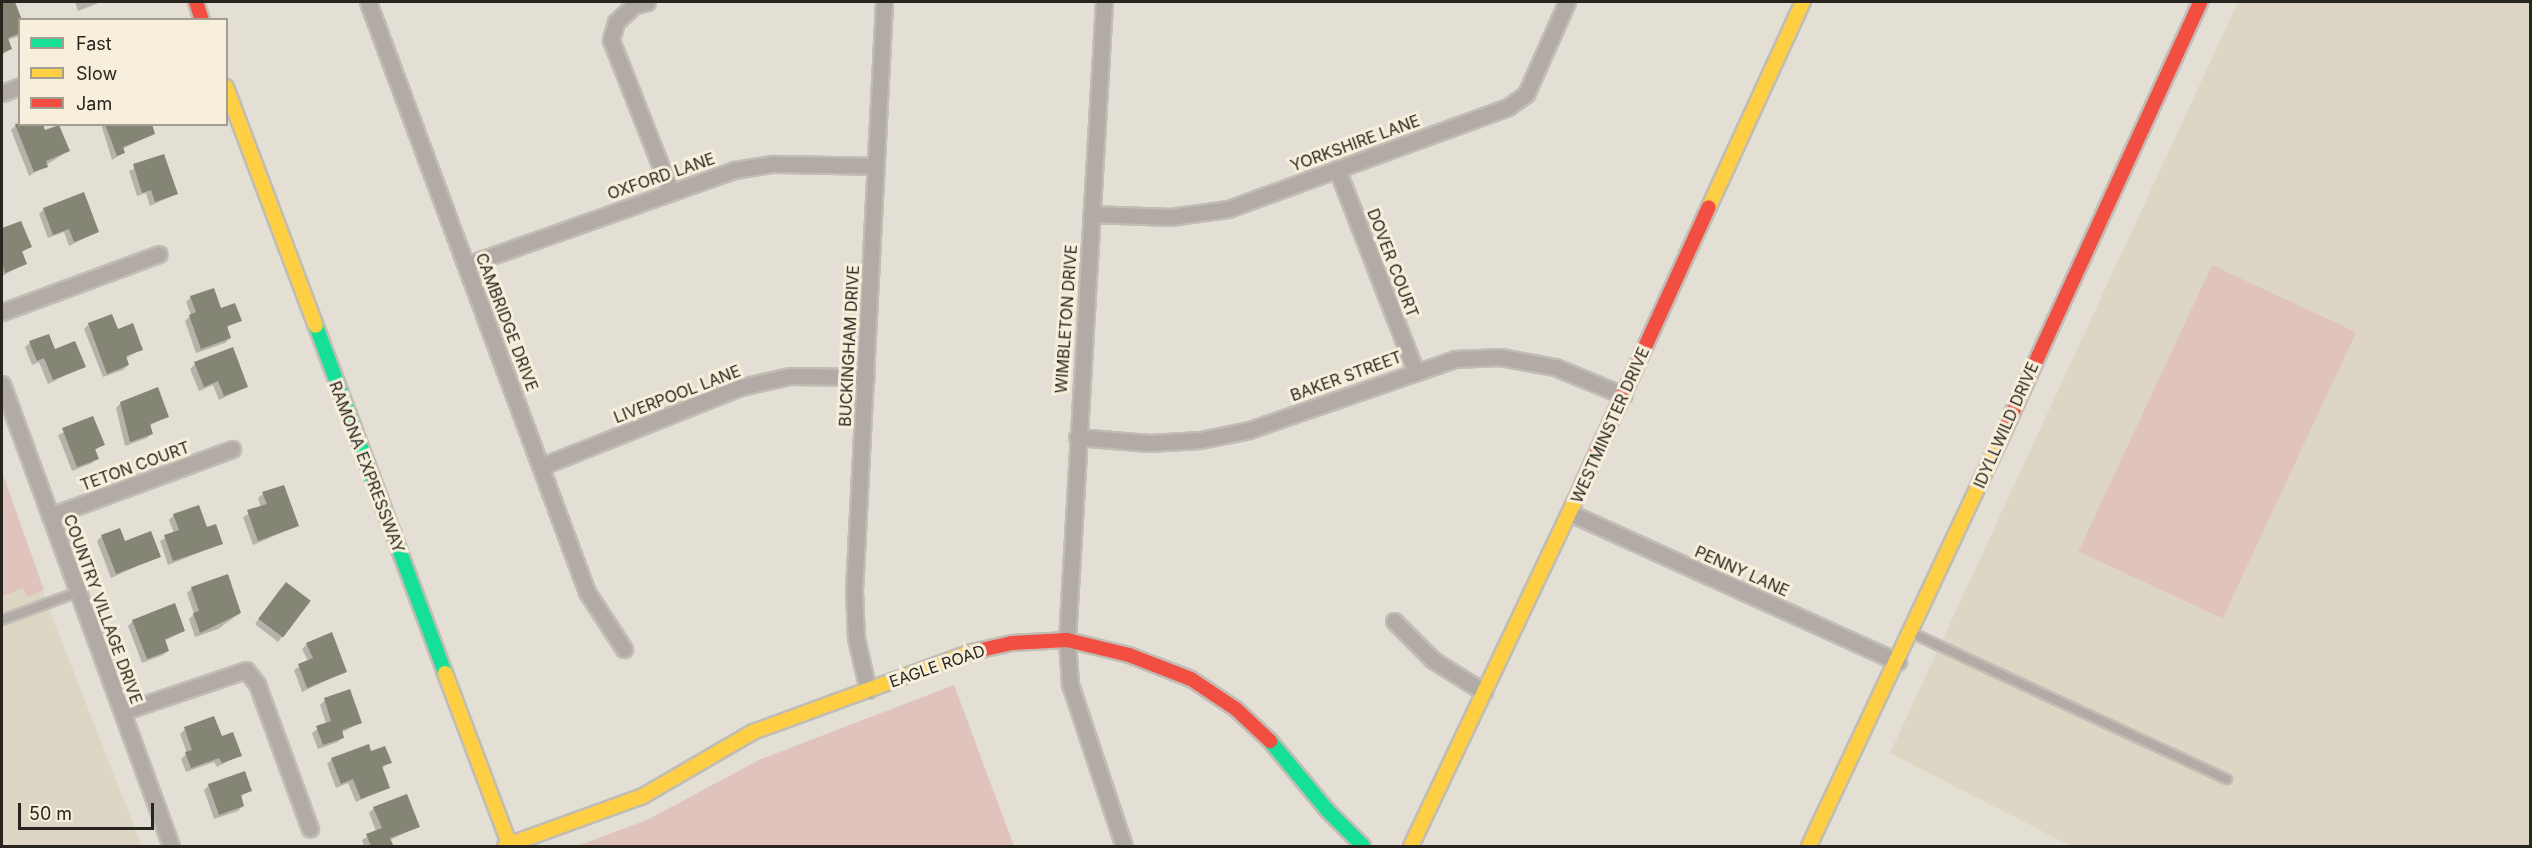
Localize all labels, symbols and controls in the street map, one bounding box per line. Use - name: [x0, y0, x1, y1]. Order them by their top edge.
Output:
- legend: [18, 18, 228, 126]
- text: Fast: [76, 33, 112, 54]
- text: Slow: [76, 63, 117, 84]
- text: Jam: [76, 93, 112, 114]
- street label: YORKSHIRE LANE: [1288, 111, 1422, 175]
- street label: OXFORD LANE: [605, 149, 717, 203]
- street label: DOVER COURT: [1363, 206, 1423, 320]
- street label: WIMBLETON DRIVE: [1051, 244, 1081, 394]
- street label: CAMBRIDGE DRIVE: [472, 250, 542, 394]
- street label: BUCKINGHAM DRIVE: [835, 265, 863, 427]
- street label: WESTMINSTER DRIVE: [1567, 344, 1653, 506]
- street label: BAKER STREET: [1288, 347, 1404, 405]
- street label: IDYLLWILD DRIVE: [1970, 359, 2042, 491]
- street label: LIVERPOOL LANE: [611, 361, 743, 427]
- street label: RAMONA EXPRESSWAY: [325, 378, 409, 556]
- street label: TETON COURT: [78, 437, 192, 495]
- street label: COUNTRY VILLAGE DRIVE: [60, 512, 146, 706]
- street label: PENNY LANE: [1692, 542, 1792, 600]
- street label: EAGLE ROAD: [887, 641, 987, 691]
- scale bar: [21, 791, 158, 829]
- text: 50 m: [29, 803, 72, 824]

